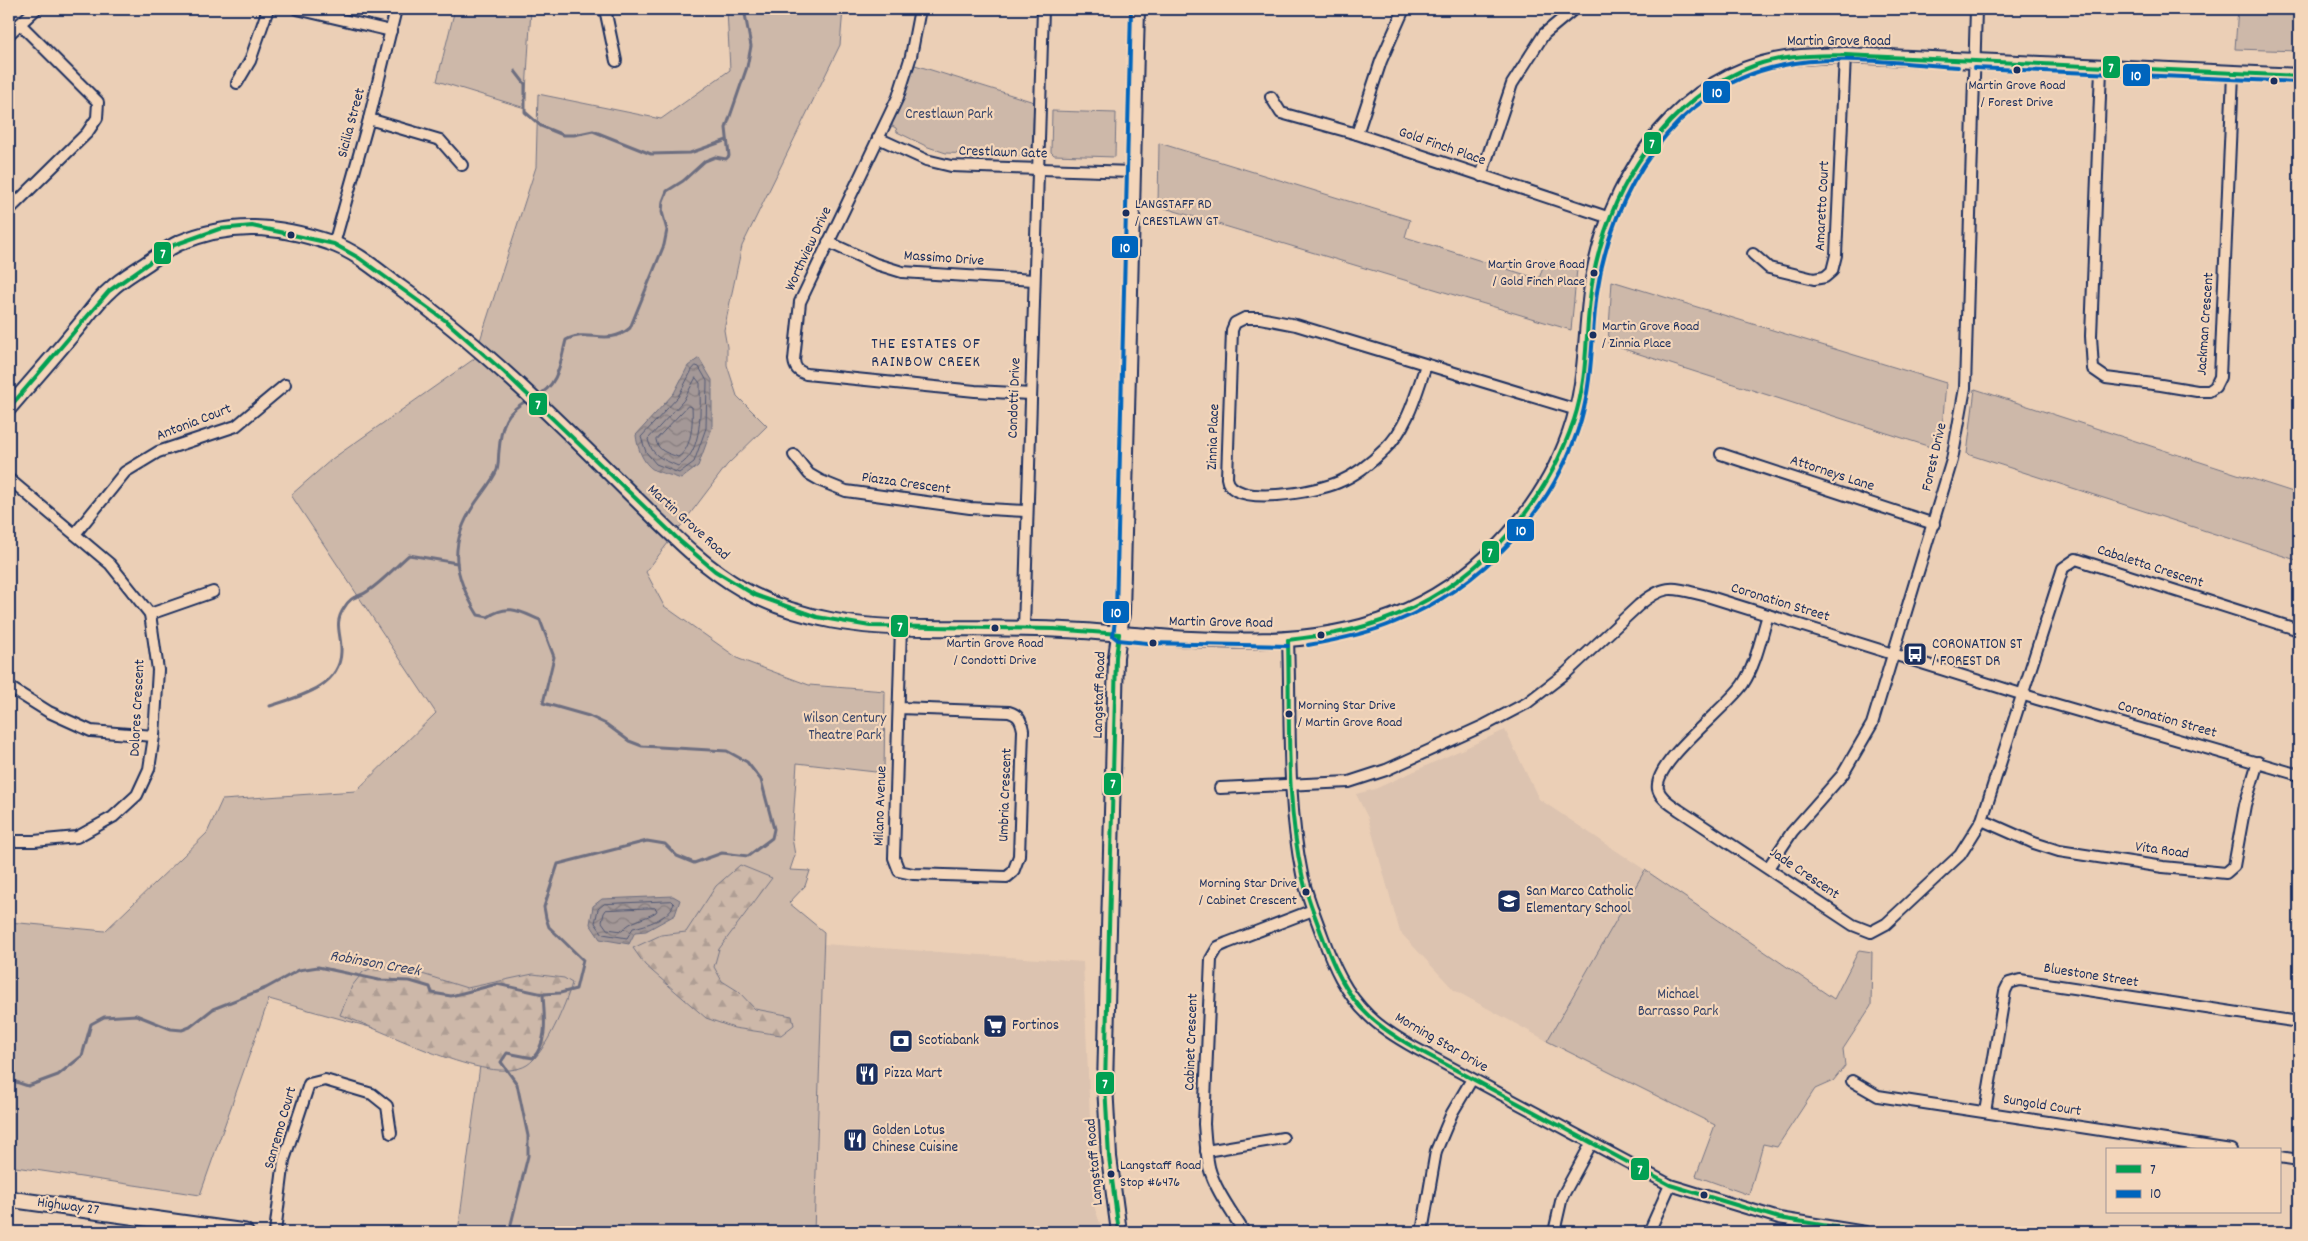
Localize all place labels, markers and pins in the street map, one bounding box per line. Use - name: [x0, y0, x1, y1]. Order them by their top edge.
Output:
- marker: Martin Grove Road / Forest Drive: [2012, 65, 2022, 75]
- place label: Martin Grove Road / Forest Drive: [1968, 76, 2066, 113]
- unlabelled marker: [2269, 76, 2279, 86]
- place label: LANGSTAFF RD / CRESTLAWN GT: [1135, 195, 1219, 232]
- marker: LANGSTAFF RD / CRESTLAWN GT: [1121, 208, 1131, 218]
- unlabelled marker: [286, 230, 296, 240]
- place label: Martin Grove Road / Gold Finch Place: [1488, 255, 1585, 292]
- marker: Martin Grove Road / Gold Finch Place: [1589, 268, 1599, 278]
- place label: Martin Grove Road / Zinnia Place: [1602, 317, 1699, 354]
- marker: Martin Grove Road / Zinnia Place: [1588, 330, 1598, 340]
- marker: Martin Grove Road / Condotti Drive: [990, 623, 1000, 633]
- unlabelled marker: [1316, 630, 1326, 640]
- place label: Martin Grove Road / Condotti Drive: [946, 634, 1044, 671]
- place label: CORONATION ST / FOREST DR: [1932, 634, 2022, 673]
- unlabelled marker: [1148, 638, 1158, 648]
- bus stop icon: CORONATION ST / FOREST DR: [1902, 641, 1928, 667]
- place label: Morning Star Drive / Martin Grove Road: [1298, 696, 1402, 733]
- marker: Morning Star Drive / Martin Grove Road: [1284, 709, 1294, 719]
- place label: Morning Star Drive / Cabinet Crescent: [1199, 874, 1297, 911]
- place label: San Marco Catholic Elementary School: [1526, 881, 1633, 920]
- marker: Morning Star Drive / Cabinet Crescent: [1301, 887, 1311, 897]
- school or university icon: San Marco Catholic Elementary School: [1496, 888, 1522, 914]
- supermarket icon: Fortinos: [982, 1013, 1008, 1039]
- place label: Fortinos: [1012, 1015, 1059, 1037]
- bank icon: Scotiabank: [888, 1028, 914, 1054]
- place label: Scotiabank: [918, 1030, 979, 1052]
- restaurant icon: Pizza Mart: [854, 1061, 880, 1087]
- place label: Pizza Mart: [884, 1063, 943, 1085]
- place label: Golden Lotus Chinese Cuisine: [872, 1120, 959, 1159]
- restaurant icon: Golden Lotus Chinese Cuisine: [842, 1127, 868, 1153]
- place label: Langstaff Road Stop #6476: [1120, 1156, 1201, 1193]
- marker: Langstaff Road Stop #6476: [1106, 1169, 1116, 1179]
- unlabelled marker: [1699, 1190, 1709, 1200]

